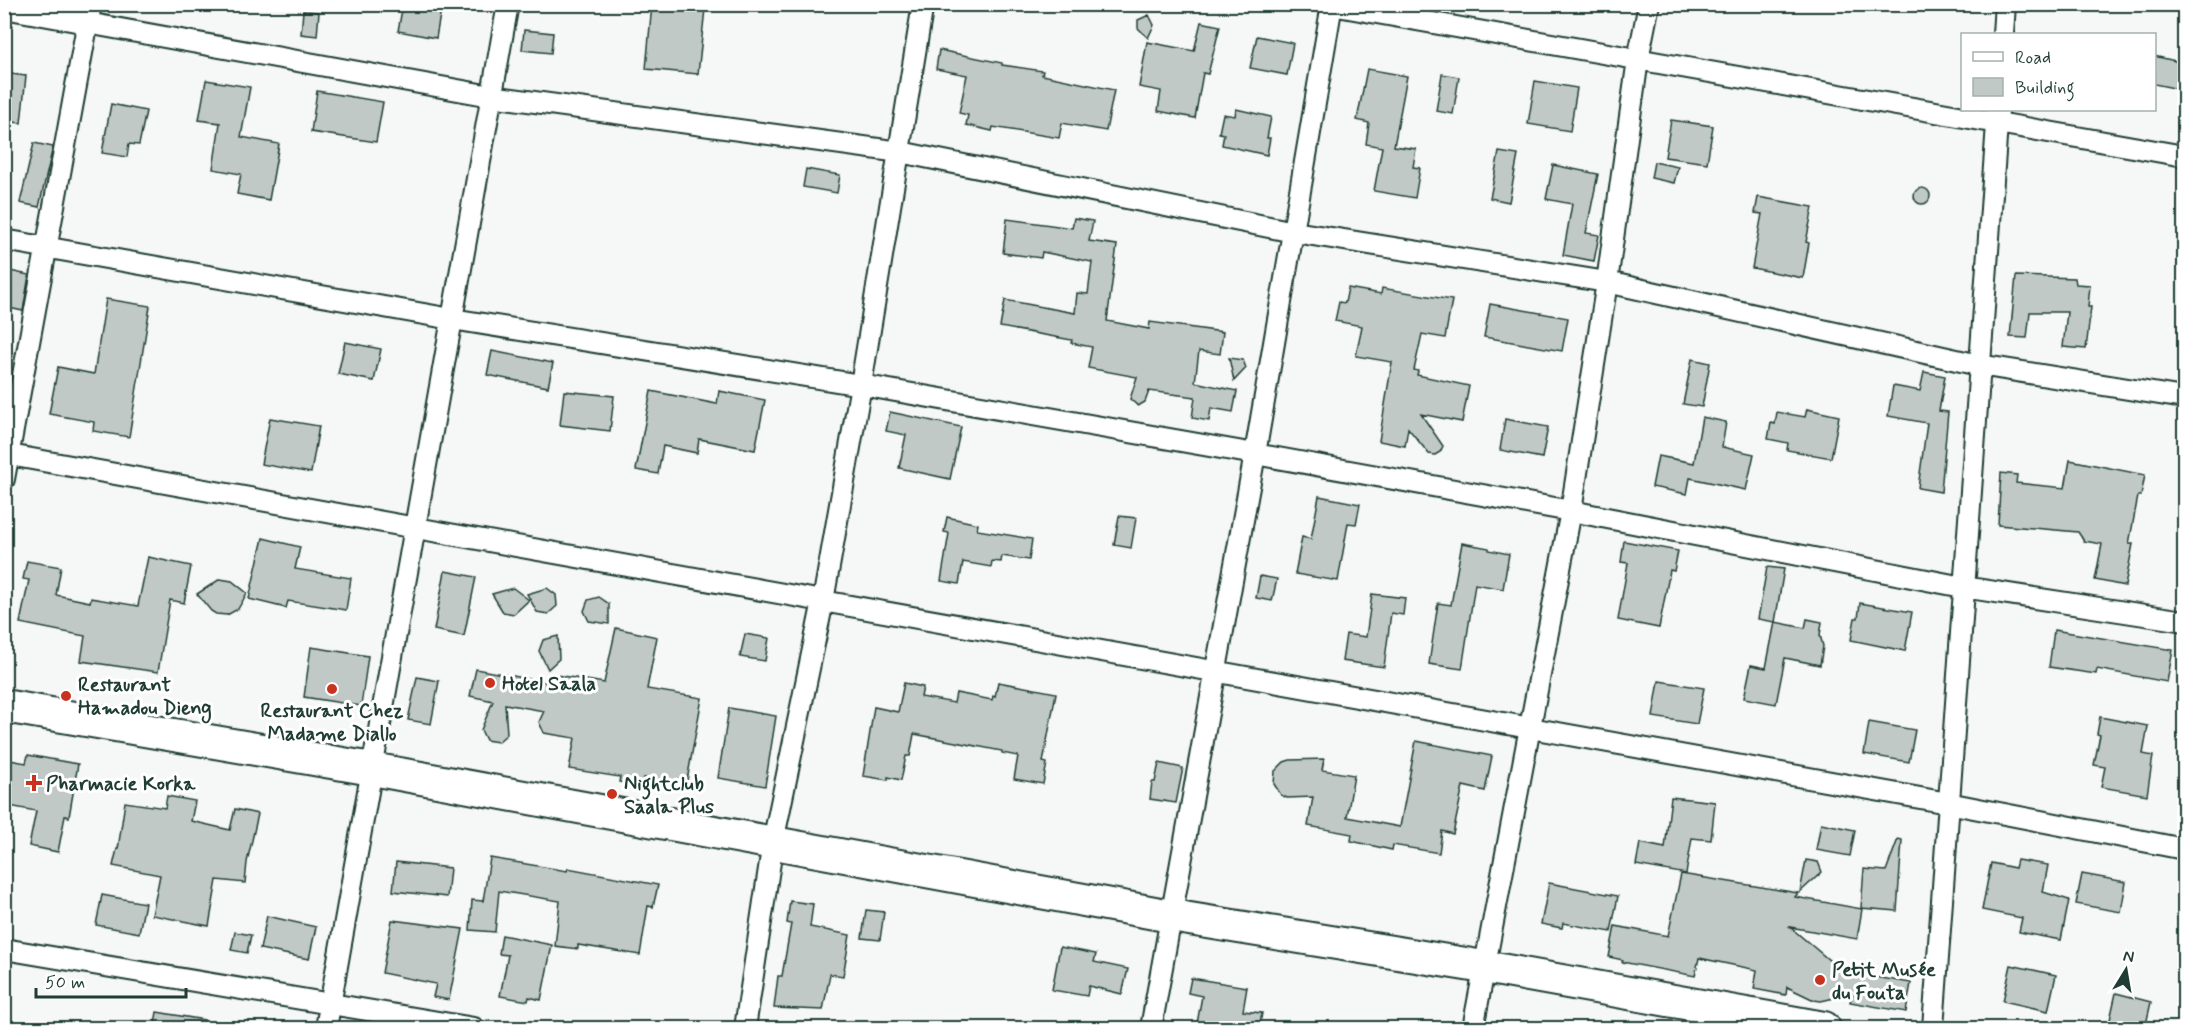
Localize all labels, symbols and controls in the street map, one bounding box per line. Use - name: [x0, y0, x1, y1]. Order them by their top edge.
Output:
- legend: [1961, 33, 2156, 111]
- text: Road: [2015, 46, 2051, 70]
- text: Building: [2015, 76, 2075, 102]
- place label: Hotel Saala: [502, 671, 596, 698]
- place label: Restaurant Hamadou Dieng: [78, 672, 212, 724]
- marker: Hotel Saala: [483, 676, 497, 690]
- marker: Restaurant Chez Madame Diallo: [325, 682, 339, 696]
- marker: Restaurant Hamadou Dieng: [59, 689, 73, 703]
- place label: Restaurant Chez Madame Diallo: [260, 698, 404, 748]
- place label: Pharmacie Korka: [46, 771, 196, 798]
- place label: Nightclub Saala Plus: [624, 771, 714, 821]
- marker: Pharmacie Korka: [27, 776, 41, 790]
- marker: Nightclub Saala Plus: [605, 787, 619, 801]
- north arrow: [2096, 940, 2156, 1000]
- text: N: [2121, 945, 2136, 968]
- place label: Petit Musée du Fouta: [1832, 957, 1936, 1007]
- scale bar: [36, 961, 186, 999]
- text: 50 m: [45, 971, 85, 995]
- marker: Petit Musée du Fouta: [1813, 973, 1827, 987]

